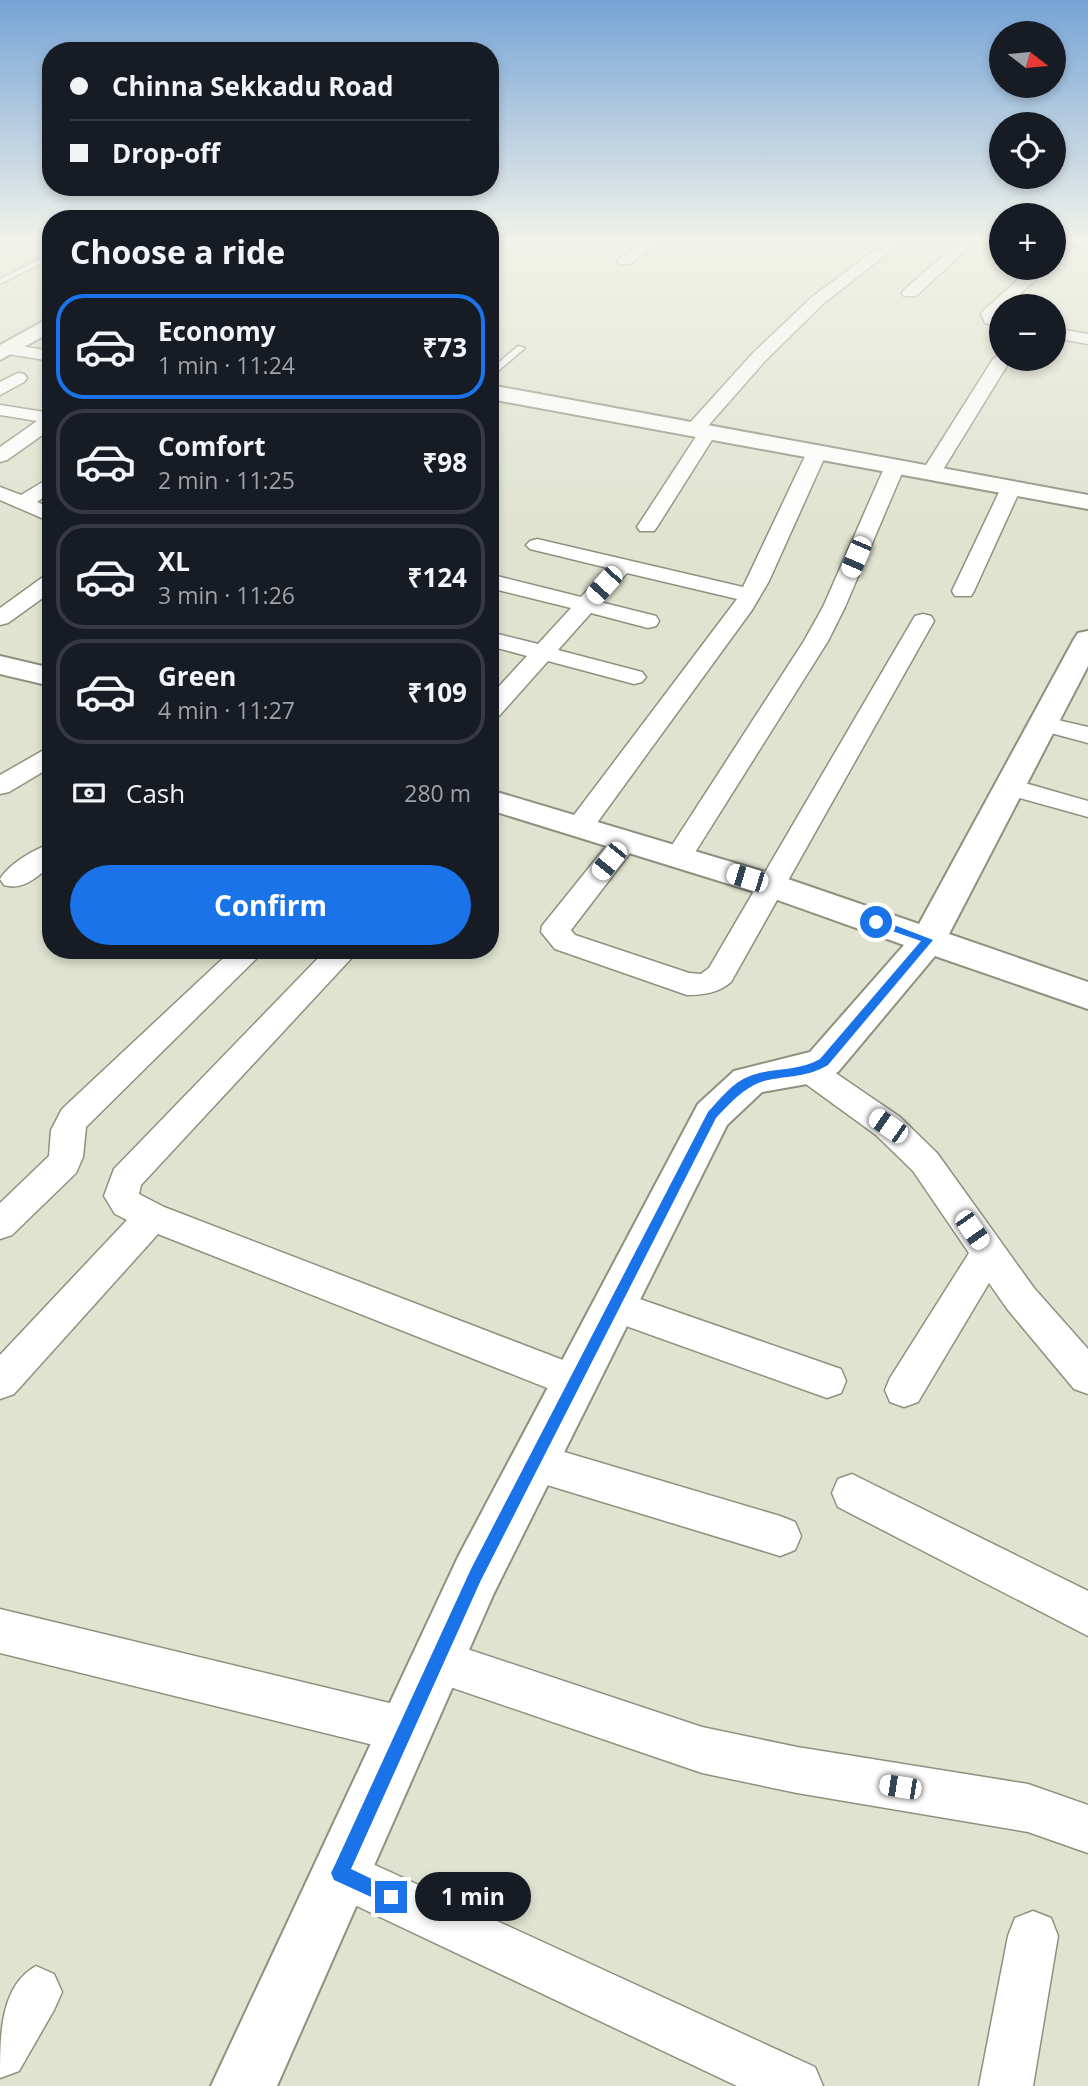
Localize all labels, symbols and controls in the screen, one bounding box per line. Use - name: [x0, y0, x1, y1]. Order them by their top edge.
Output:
- north arrow: [989, 21, 1066, 98]
- map controls: [989, 21, 1066, 371]
- text: Chinna Sekkadu Road: [112, 68, 394, 104]
- button: locate: [989, 112, 1066, 189]
- text: Drop-off: [112, 135, 220, 171]
- button: +: [989, 203, 1066, 280]
- text: Choose a ride: [70, 230, 285, 273]
- button: −: [989, 294, 1066, 371]
- text: Economy: [158, 313, 276, 349]
- icon: car: [74, 315, 137, 378]
- text: ₹73: [422, 329, 467, 365]
- text: 1 min · 11:24: [158, 349, 295, 381]
- text: Comfort: [158, 428, 265, 464]
- icon: car: [74, 430, 137, 493]
- text: ₹98: [422, 444, 467, 480]
- text: 2 min · 11:25: [158, 464, 295, 496]
- car: [839, 534, 874, 580]
- text: XL: [158, 543, 190, 579]
- icon: car: [74, 545, 137, 608]
- text: ₹124: [408, 559, 467, 595]
- car: [583, 562, 626, 608]
- text: 3 min · 11:26: [158, 579, 295, 611]
- text: Green: [158, 658, 236, 694]
- icon: car: [74, 660, 137, 723]
- text: ₹109: [408, 674, 467, 710]
- text: 4 min · 11:27: [158, 694, 295, 726]
- icon: cash: [70, 774, 108, 812]
- text: Cash: [126, 775, 185, 811]
- text: 280 m: [404, 777, 471, 809]
- car: [588, 838, 631, 884]
- car: [724, 862, 771, 894]
- button: Confirm: [70, 865, 471, 945]
- route start: [860, 906, 892, 938]
- car: [865, 1105, 912, 1147]
- car: [952, 1207, 993, 1253]
- car: [878, 1773, 923, 1801]
- callout: 1 min: [416, 1872, 531, 1922]
- text: 1 min: [441, 1880, 505, 1912]
- route end: [375, 1881, 407, 1913]

